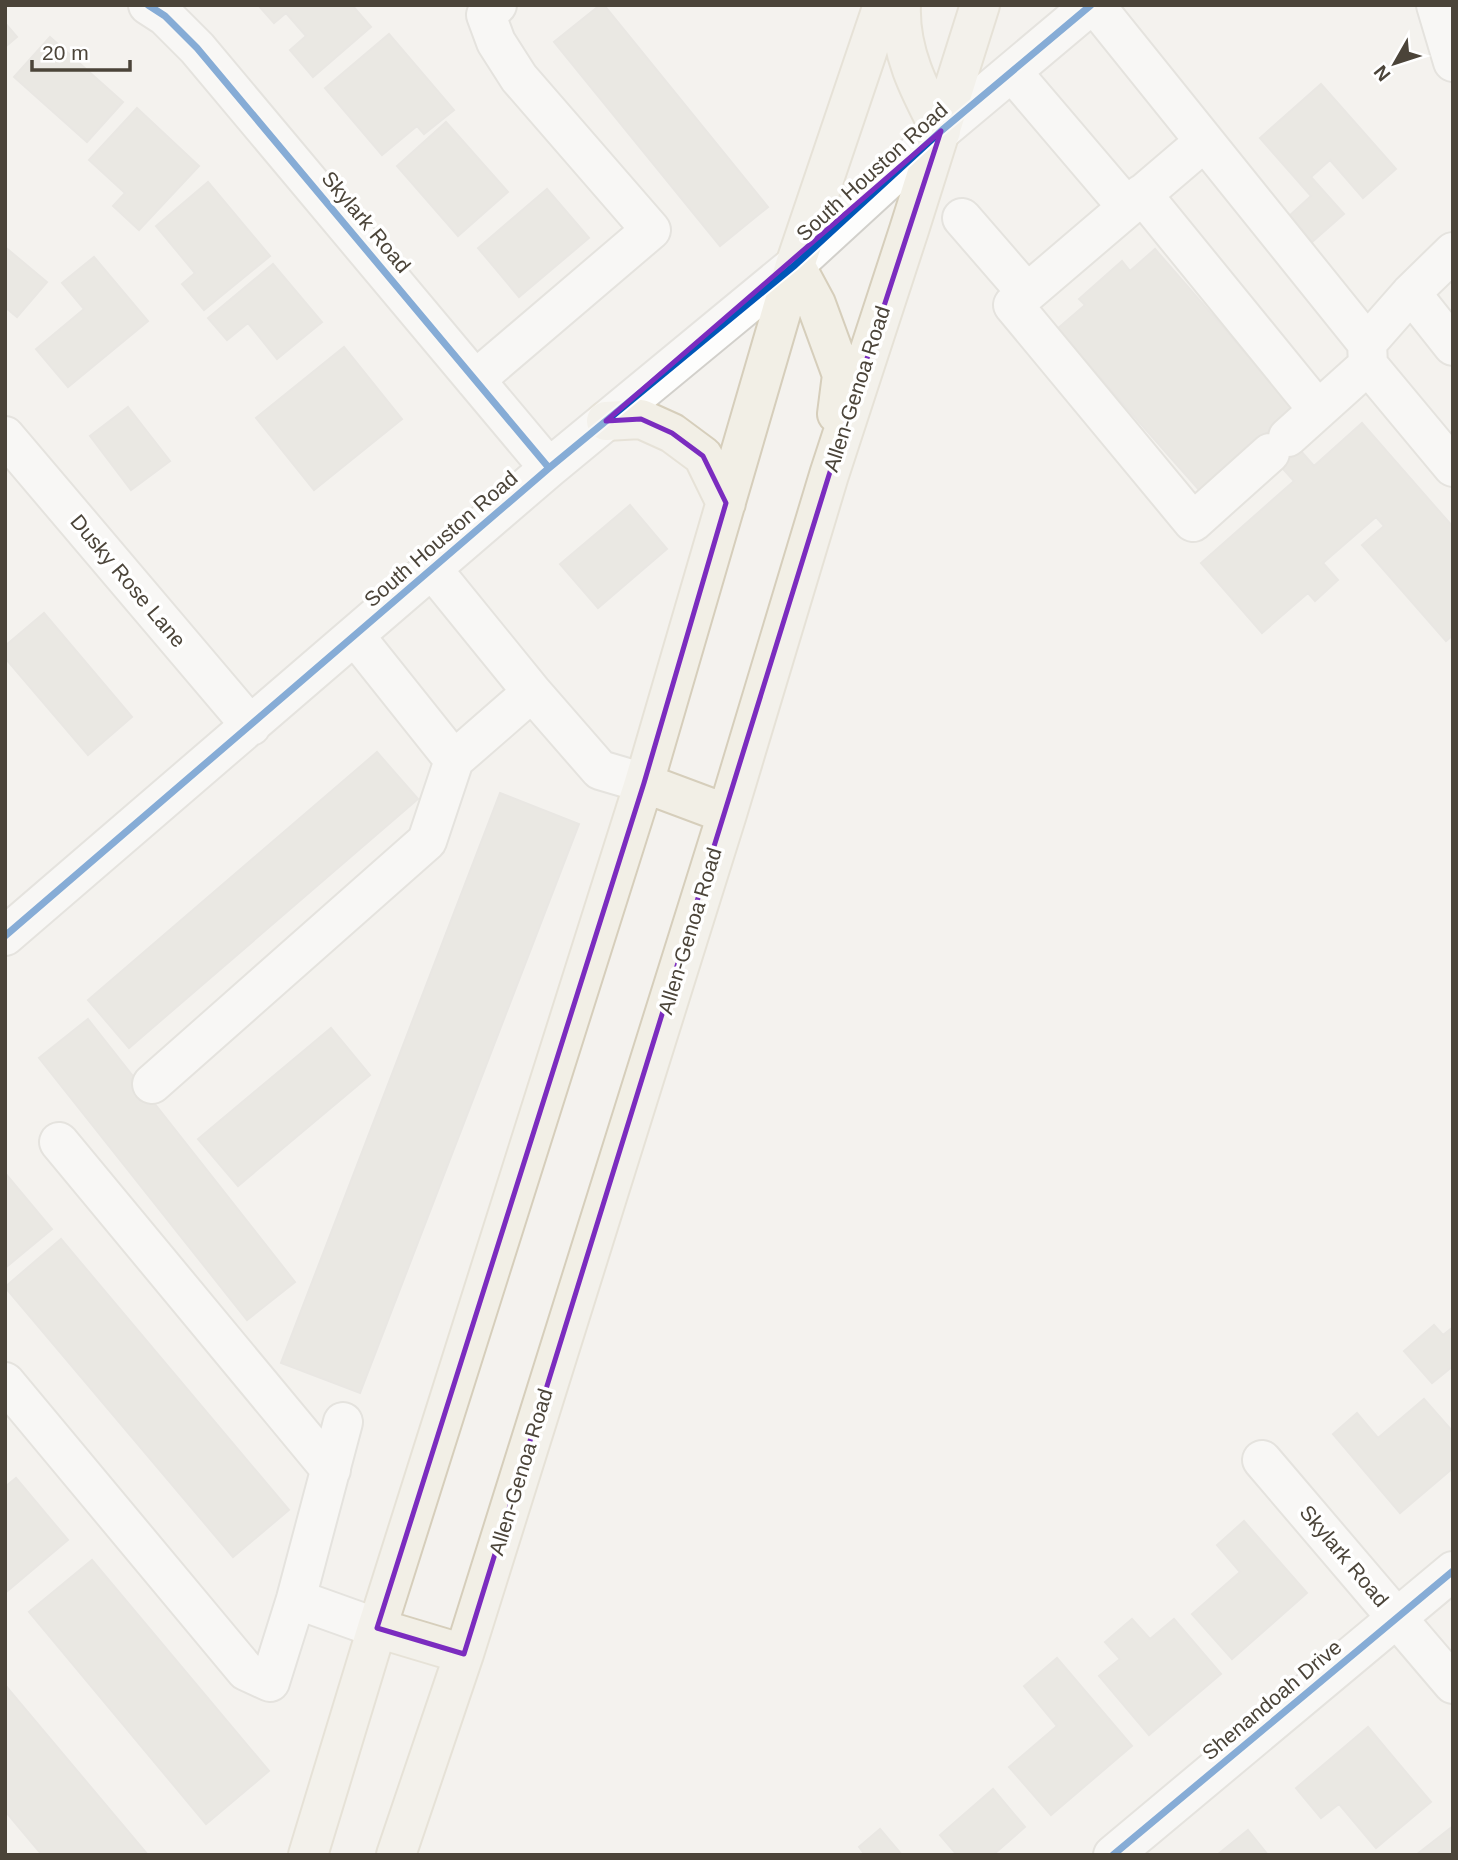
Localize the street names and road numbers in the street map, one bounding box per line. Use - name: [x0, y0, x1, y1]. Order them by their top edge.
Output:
- street label: South Houston Road: [792, 98, 952, 245]
- street label: Skylark Road: [317, 166, 415, 277]
- street label: Allen-Genoa Road: [819, 303, 894, 475]
- street label: South Houston Road: [360, 466, 522, 611]
- street label: Dusky Rose Lane: [66, 510, 190, 652]
- street label: Allen-Genoa Road: [653, 845, 726, 1017]
- street label: Allen-Genoa Road: [484, 1386, 557, 1558]
- street label: Skylark Road: [1295, 1500, 1393, 1611]
- street label: Shenandoah Drive: [1198, 1635, 1346, 1764]

